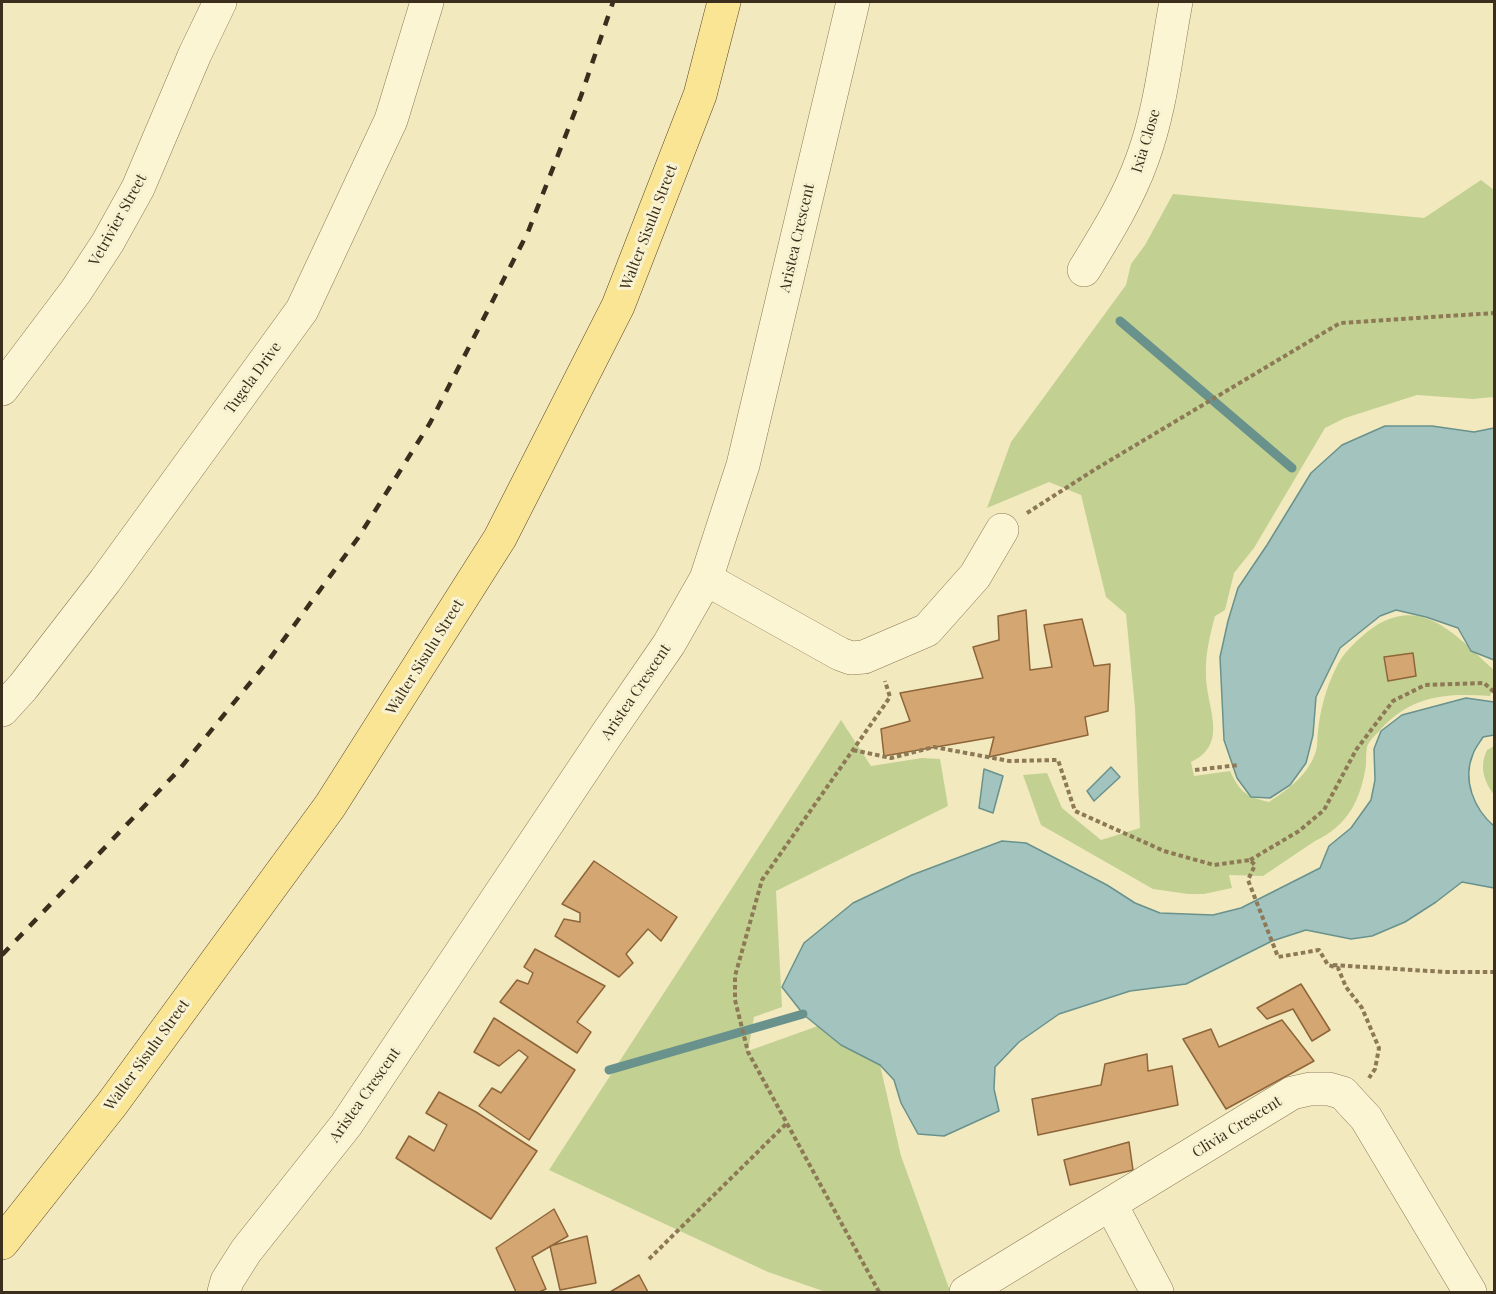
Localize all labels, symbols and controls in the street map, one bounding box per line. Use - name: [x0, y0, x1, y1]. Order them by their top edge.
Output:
- street label: Ixia Close: [1128, 107, 1164, 175]
- street label: Walter Sisulu Street: [617, 162, 681, 292]
- street label: Vetrivier Street: [85, 171, 151, 269]
- street label: Aristea Crescent: [776, 182, 818, 294]
- street label: Tugela Drive: [221, 339, 285, 417]
- street label: Walter Sisulu Street: [382, 596, 468, 718]
- street label: Aristea Crescent: [597, 641, 675, 743]
- street label: Walter Sisulu Street: [101, 996, 193, 1114]
- street label: Aristea Crescent: [326, 1044, 404, 1146]
- street label: Clivia Crescent: [1189, 1092, 1285, 1162]

